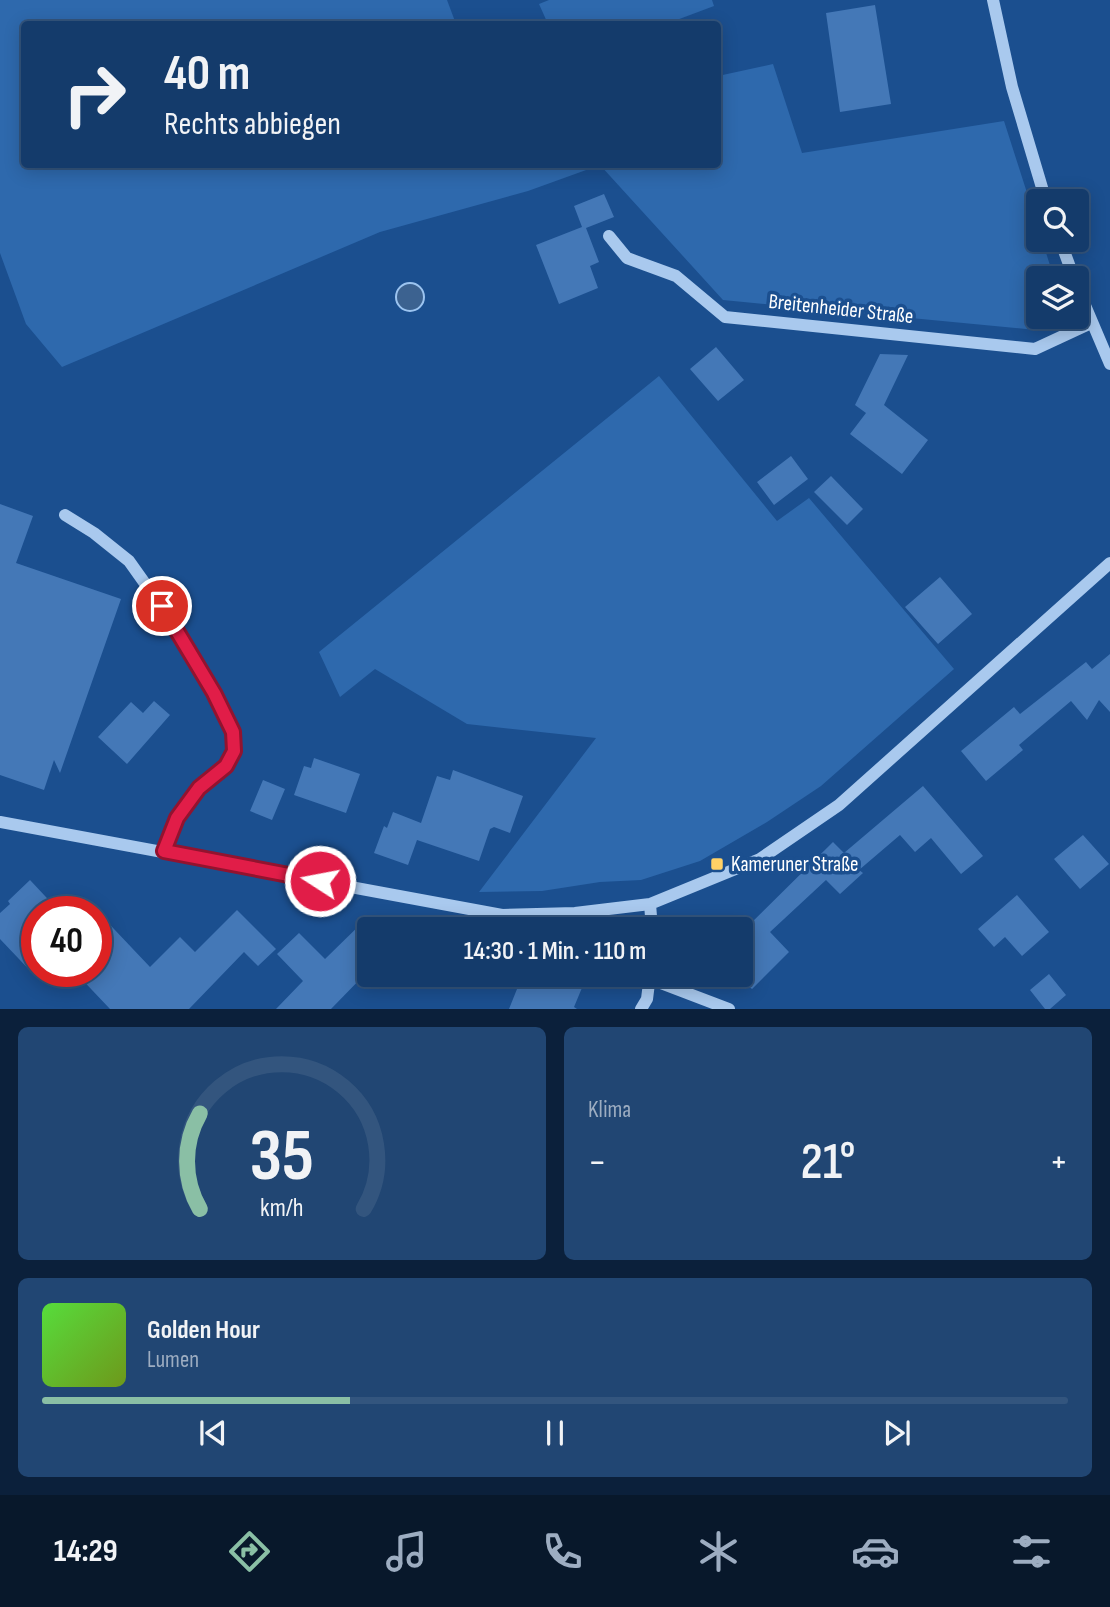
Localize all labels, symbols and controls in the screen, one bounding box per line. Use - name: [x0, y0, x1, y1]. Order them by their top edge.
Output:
- text: 40 m: [164, 45, 250, 104]
- icon: right: [49, 49, 140, 140]
- text: Rechts abbiegen: [164, 105, 341, 144]
- map controls: [1026, 189, 1089, 329]
- button: search: [1026, 189, 1089, 252]
- button: layers: [1026, 266, 1089, 329]
- street label: Breitenheider Straße: [767, 289, 915, 329]
- pin: [132, 576, 192, 636]
- icon: arrive: [143, 587, 181, 625]
- position arrow: [283, 844, 357, 918]
- place label: Kameruner Straße: [731, 852, 858, 877]
- marker: Kameruner Straße: [709, 856, 725, 872]
- speed limit sign: 40: [21, 896, 112, 987]
- text: 14:30 · 1 Min. · 110 m: [464, 936, 646, 967]
- text: Klima: [588, 1096, 631, 1124]
- text: 35: [250, 1114, 314, 1202]
- text: 21°: [801, 1131, 855, 1194]
- text: −: [588, 1140, 607, 1185]
- text: +: [1049, 1140, 1068, 1185]
- text: km/h: [260, 1193, 304, 1224]
- text: Golden Hour: [147, 1315, 260, 1346]
- text: Lumen: [147, 1346, 199, 1374]
- icon: previous: [194, 1414, 232, 1452]
- icon: pause: [536, 1414, 574, 1452]
- icon: next: [878, 1414, 916, 1452]
- icon: directions: [225, 1527, 274, 1576]
- icon: music: [382, 1527, 431, 1576]
- icon: phone: [538, 1527, 587, 1576]
- icon: climate: [694, 1527, 743, 1576]
- icon: car: [851, 1527, 900, 1576]
- icon: filters: [1007, 1527, 1056, 1576]
- text: 14:29: [54, 1532, 118, 1571]

